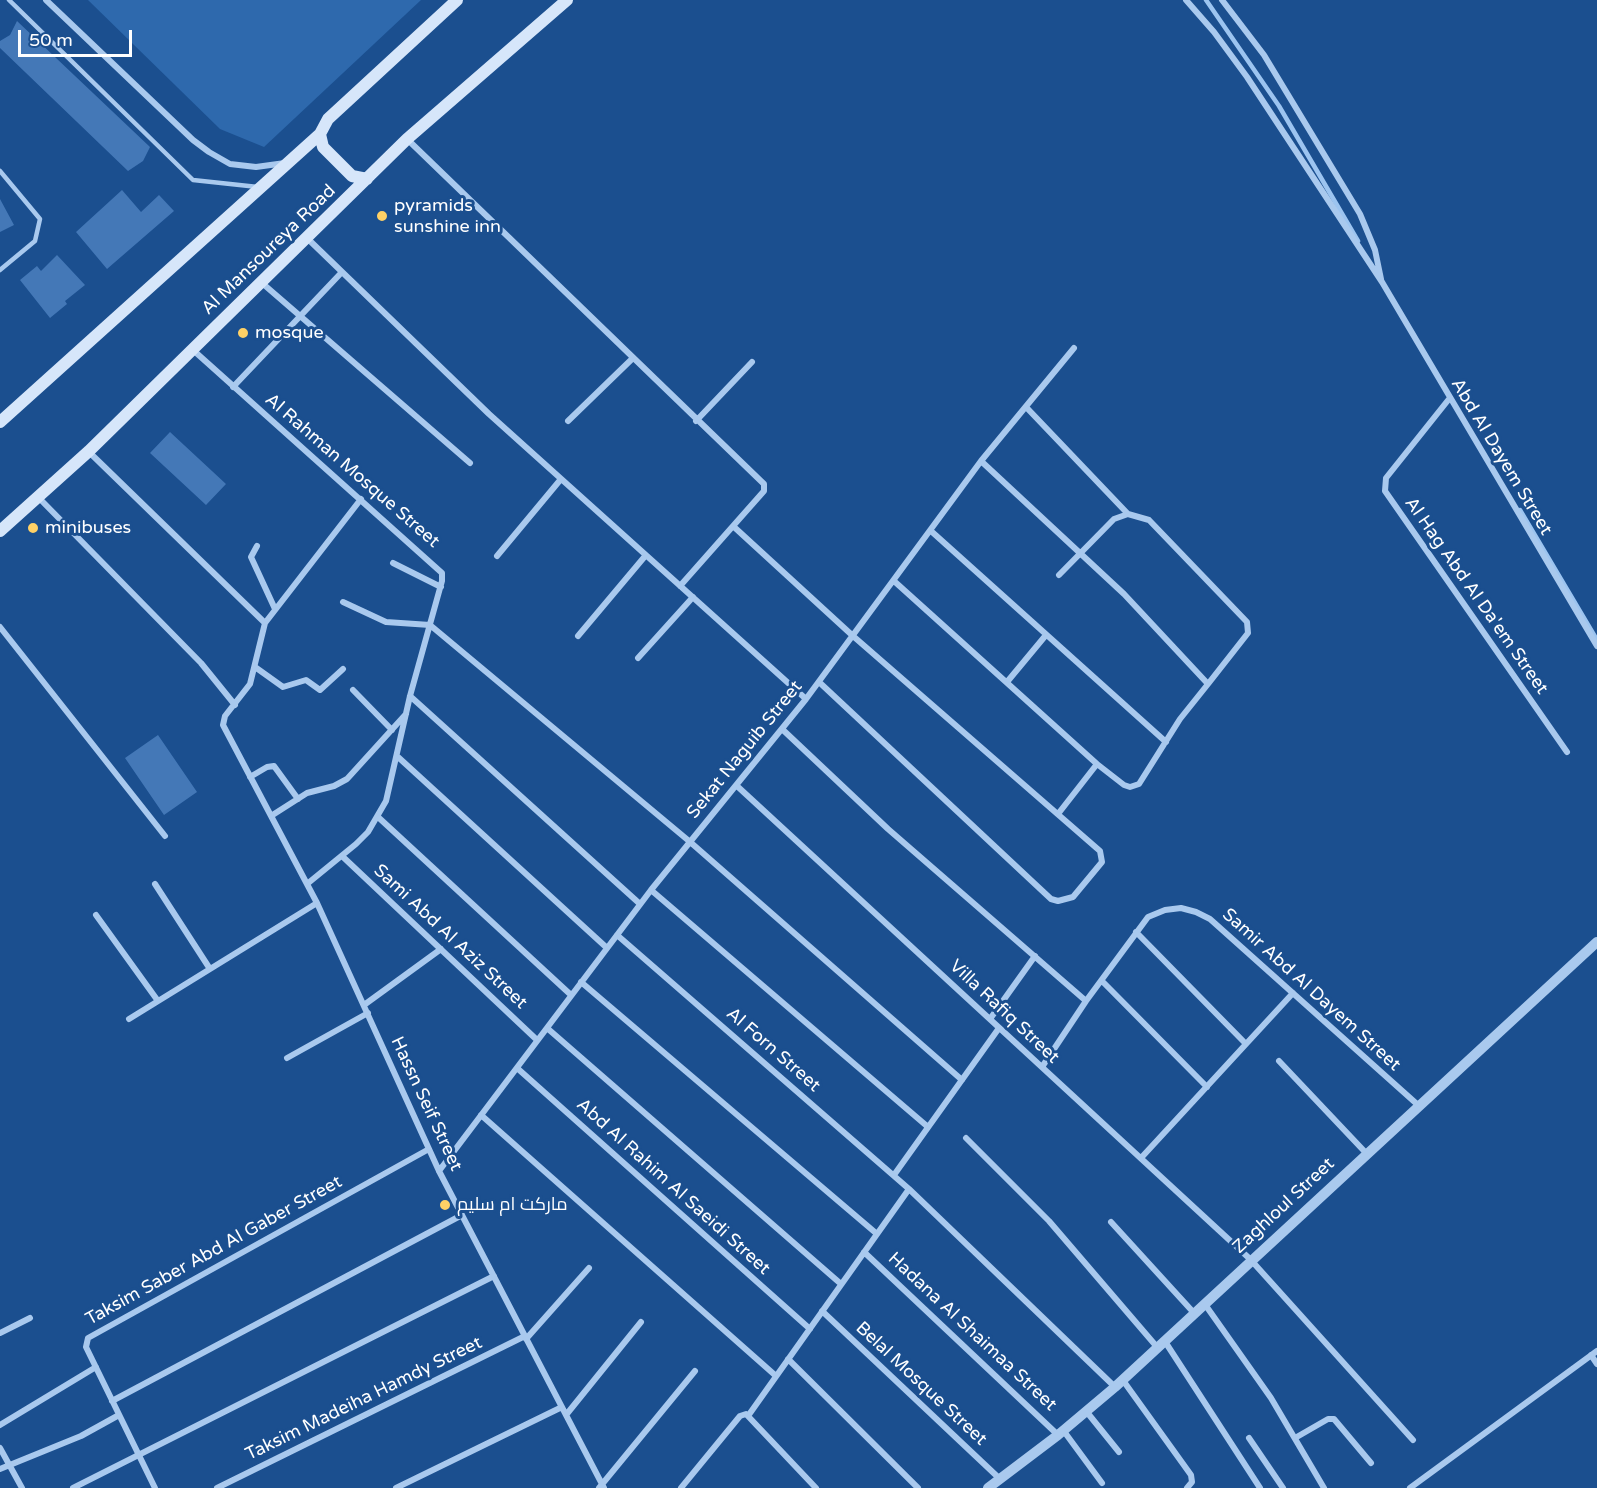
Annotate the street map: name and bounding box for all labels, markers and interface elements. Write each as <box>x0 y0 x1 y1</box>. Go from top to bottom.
scale bar <box>21 18 135 56</box>
text: 50 m <box>29 29 73 51</box>
street label: Al Mansoureya Road <box>198 180 340 320</box>
place label: pyramids sunshine inn <box>394 195 501 238</box>
marker: pyramids sunshine inn <box>375 209 389 223</box>
place label: mosque <box>255 322 324 344</box>
marker: mosque <box>236 326 250 340</box>
street label: Abd Al Dayem Street <box>1446 375 1556 539</box>
street label: Al Rahman Mosque Street <box>260 389 444 553</box>
street label: Al Hag Abd Al Da'em Street <box>1400 493 1552 699</box>
place label: minibuses <box>45 517 131 539</box>
marker: minibuses <box>26 521 40 535</box>
street label: Sekat Naguib Street <box>683 677 807 823</box>
street label: Sami Abd Al Aziz Street <box>369 860 531 1014</box>
street label: Samir Abd Al Dayem Street <box>1217 904 1405 1076</box>
street label: Villa Rafiq Street <box>945 956 1063 1068</box>
street label: Al Forn Street <box>722 1003 824 1097</box>
street label: Hassn Seif Street <box>385 1034 467 1174</box>
street label: Abd Al Rahim Al Saeidi Street <box>572 1094 774 1280</box>
street label: Zaghloul Street <box>1229 1153 1339 1259</box>
street label: Taksim Saber Abd Al Gaber Street <box>82 1171 346 1331</box>
place label: ماركت ام سليم <box>457 1194 568 1216</box>
marker: ماركت ام سليم <box>438 1198 452 1212</box>
street label: Hadana Al Shaimaa Street <box>883 1248 1061 1416</box>
street label: Belal Mosque Street <box>851 1318 991 1450</box>
street label: Taksim Madeiha Hamdy Street <box>242 1332 486 1466</box>

